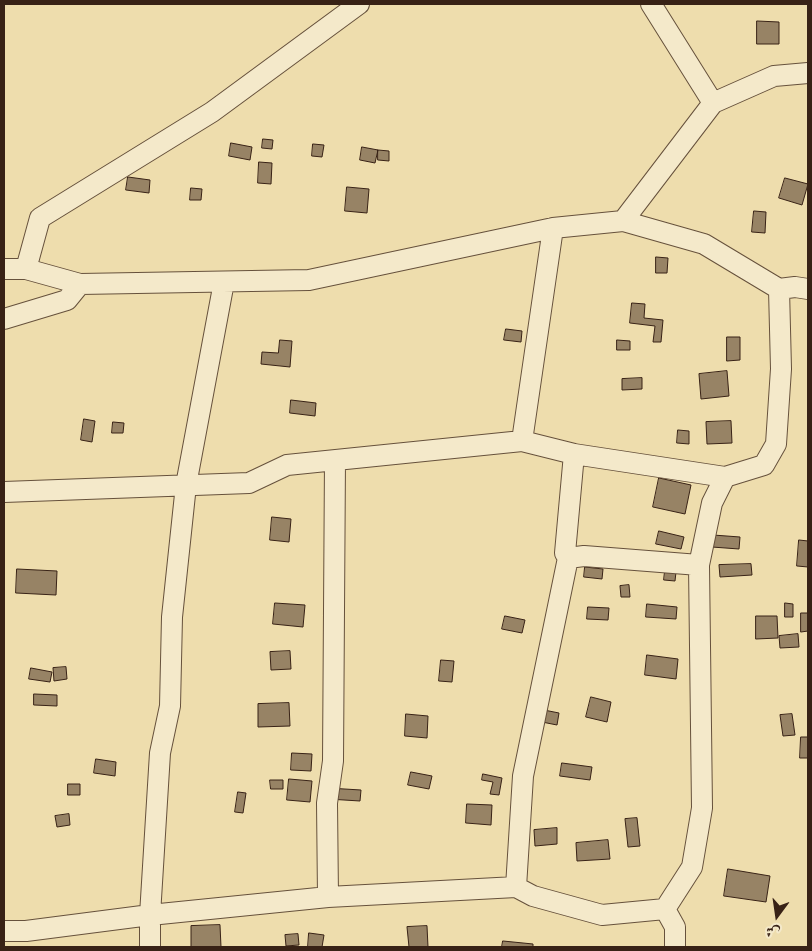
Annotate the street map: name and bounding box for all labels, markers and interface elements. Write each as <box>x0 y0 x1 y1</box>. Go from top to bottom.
north arrow <box>752 891 802 941</box>
text: ش <box>764 920 782 942</box>

